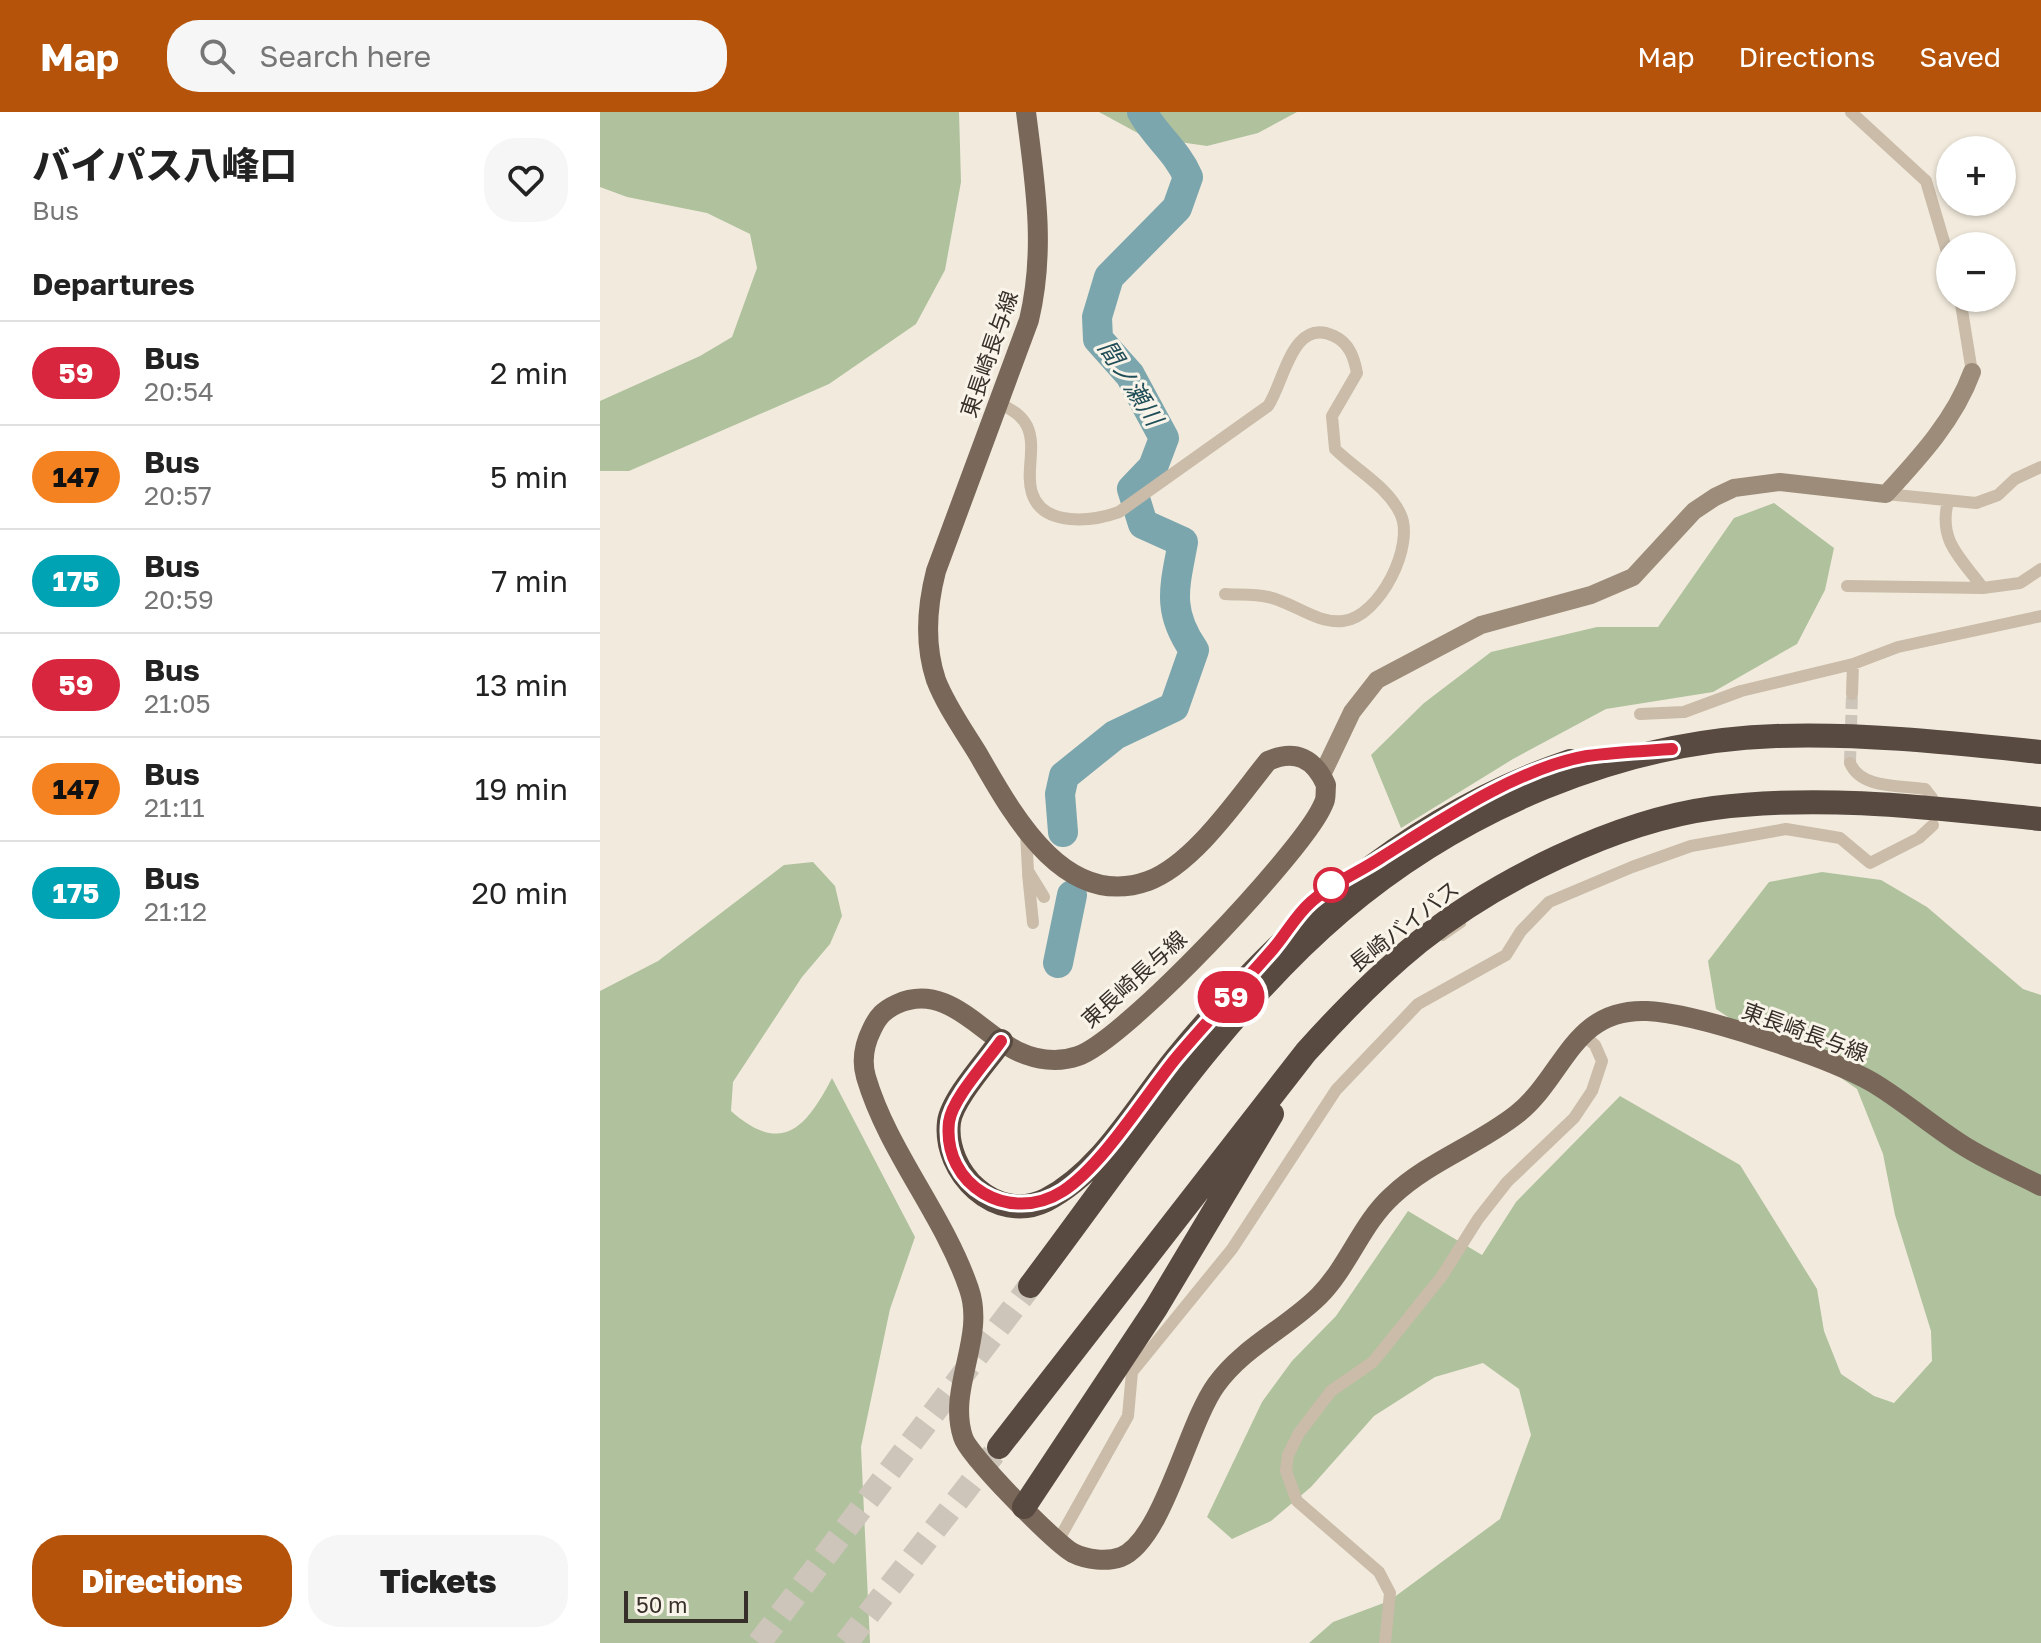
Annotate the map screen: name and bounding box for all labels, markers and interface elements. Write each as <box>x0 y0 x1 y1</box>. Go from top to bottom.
search box <box>167 20 727 92</box>
text: Map <box>40 34 119 79</box>
icon: search <box>195 34 239 78</box>
text: Search here <box>259 38 431 74</box>
text: Map <box>1637 40 1694 73</box>
text: Directions <box>1738 40 1875 73</box>
text: Saved <box>1919 40 2001 73</box>
map controls <box>1936 136 2016 312</box>
button: + <box>1936 136 2016 216</box>
button: heart <box>484 138 568 222</box>
text: バイパス八峰口 <box>32 142 297 187</box>
text: Bus <box>32 195 79 226</box>
button: − <box>1936 232 2016 312</box>
text: Departures <box>32 266 195 302</box>
street label: 東長崎長与線 <box>954 287 1023 421</box>
water label: 間ノ瀬川 <box>1093 334 1171 433</box>
text: Bus <box>144 340 200 376</box>
text: 2 min <box>490 355 568 391</box>
text: 59 <box>59 356 93 389</box>
text: 20:54 <box>144 376 214 407</box>
text: Bus <box>144 444 200 480</box>
text: 5 min <box>490 459 568 495</box>
text: 147 <box>52 460 100 493</box>
text: 20:57 <box>144 480 212 511</box>
text: Bus <box>144 548 200 584</box>
text: 7 min <box>492 563 568 599</box>
text: 175 <box>53 564 99 597</box>
text: 20:59 <box>144 584 214 615</box>
text: Bus <box>144 652 200 688</box>
text: 13 min <box>475 667 568 703</box>
text: 59 <box>59 668 93 701</box>
text: 21:05 <box>144 688 211 719</box>
text: Bus <box>144 756 200 792</box>
text: 19 min <box>475 771 568 807</box>
text: 147 <box>52 772 100 805</box>
text: 21:11 <box>144 792 205 823</box>
text: Bus <box>144 860 200 896</box>
unlabelled marker <box>1314 868 1348 902</box>
street label: 長崎バイパス <box>1344 874 1464 977</box>
text: 20 min <box>471 875 568 911</box>
text: 175 <box>53 876 99 909</box>
text: 21:12 <box>144 896 207 927</box>
street label: 東長崎長与線 <box>1076 924 1192 1033</box>
line badge: 59 <box>1195 971 1267 1023</box>
text: 59 <box>1214 980 1248 1013</box>
street label: 東長崎長与線 <box>1739 996 1872 1067</box>
button: Directions <box>32 1535 292 1627</box>
button: Tickets <box>308 1535 568 1627</box>
scale bar <box>624 1587 748 1623</box>
text: 50 m <box>636 1591 687 1618</box>

